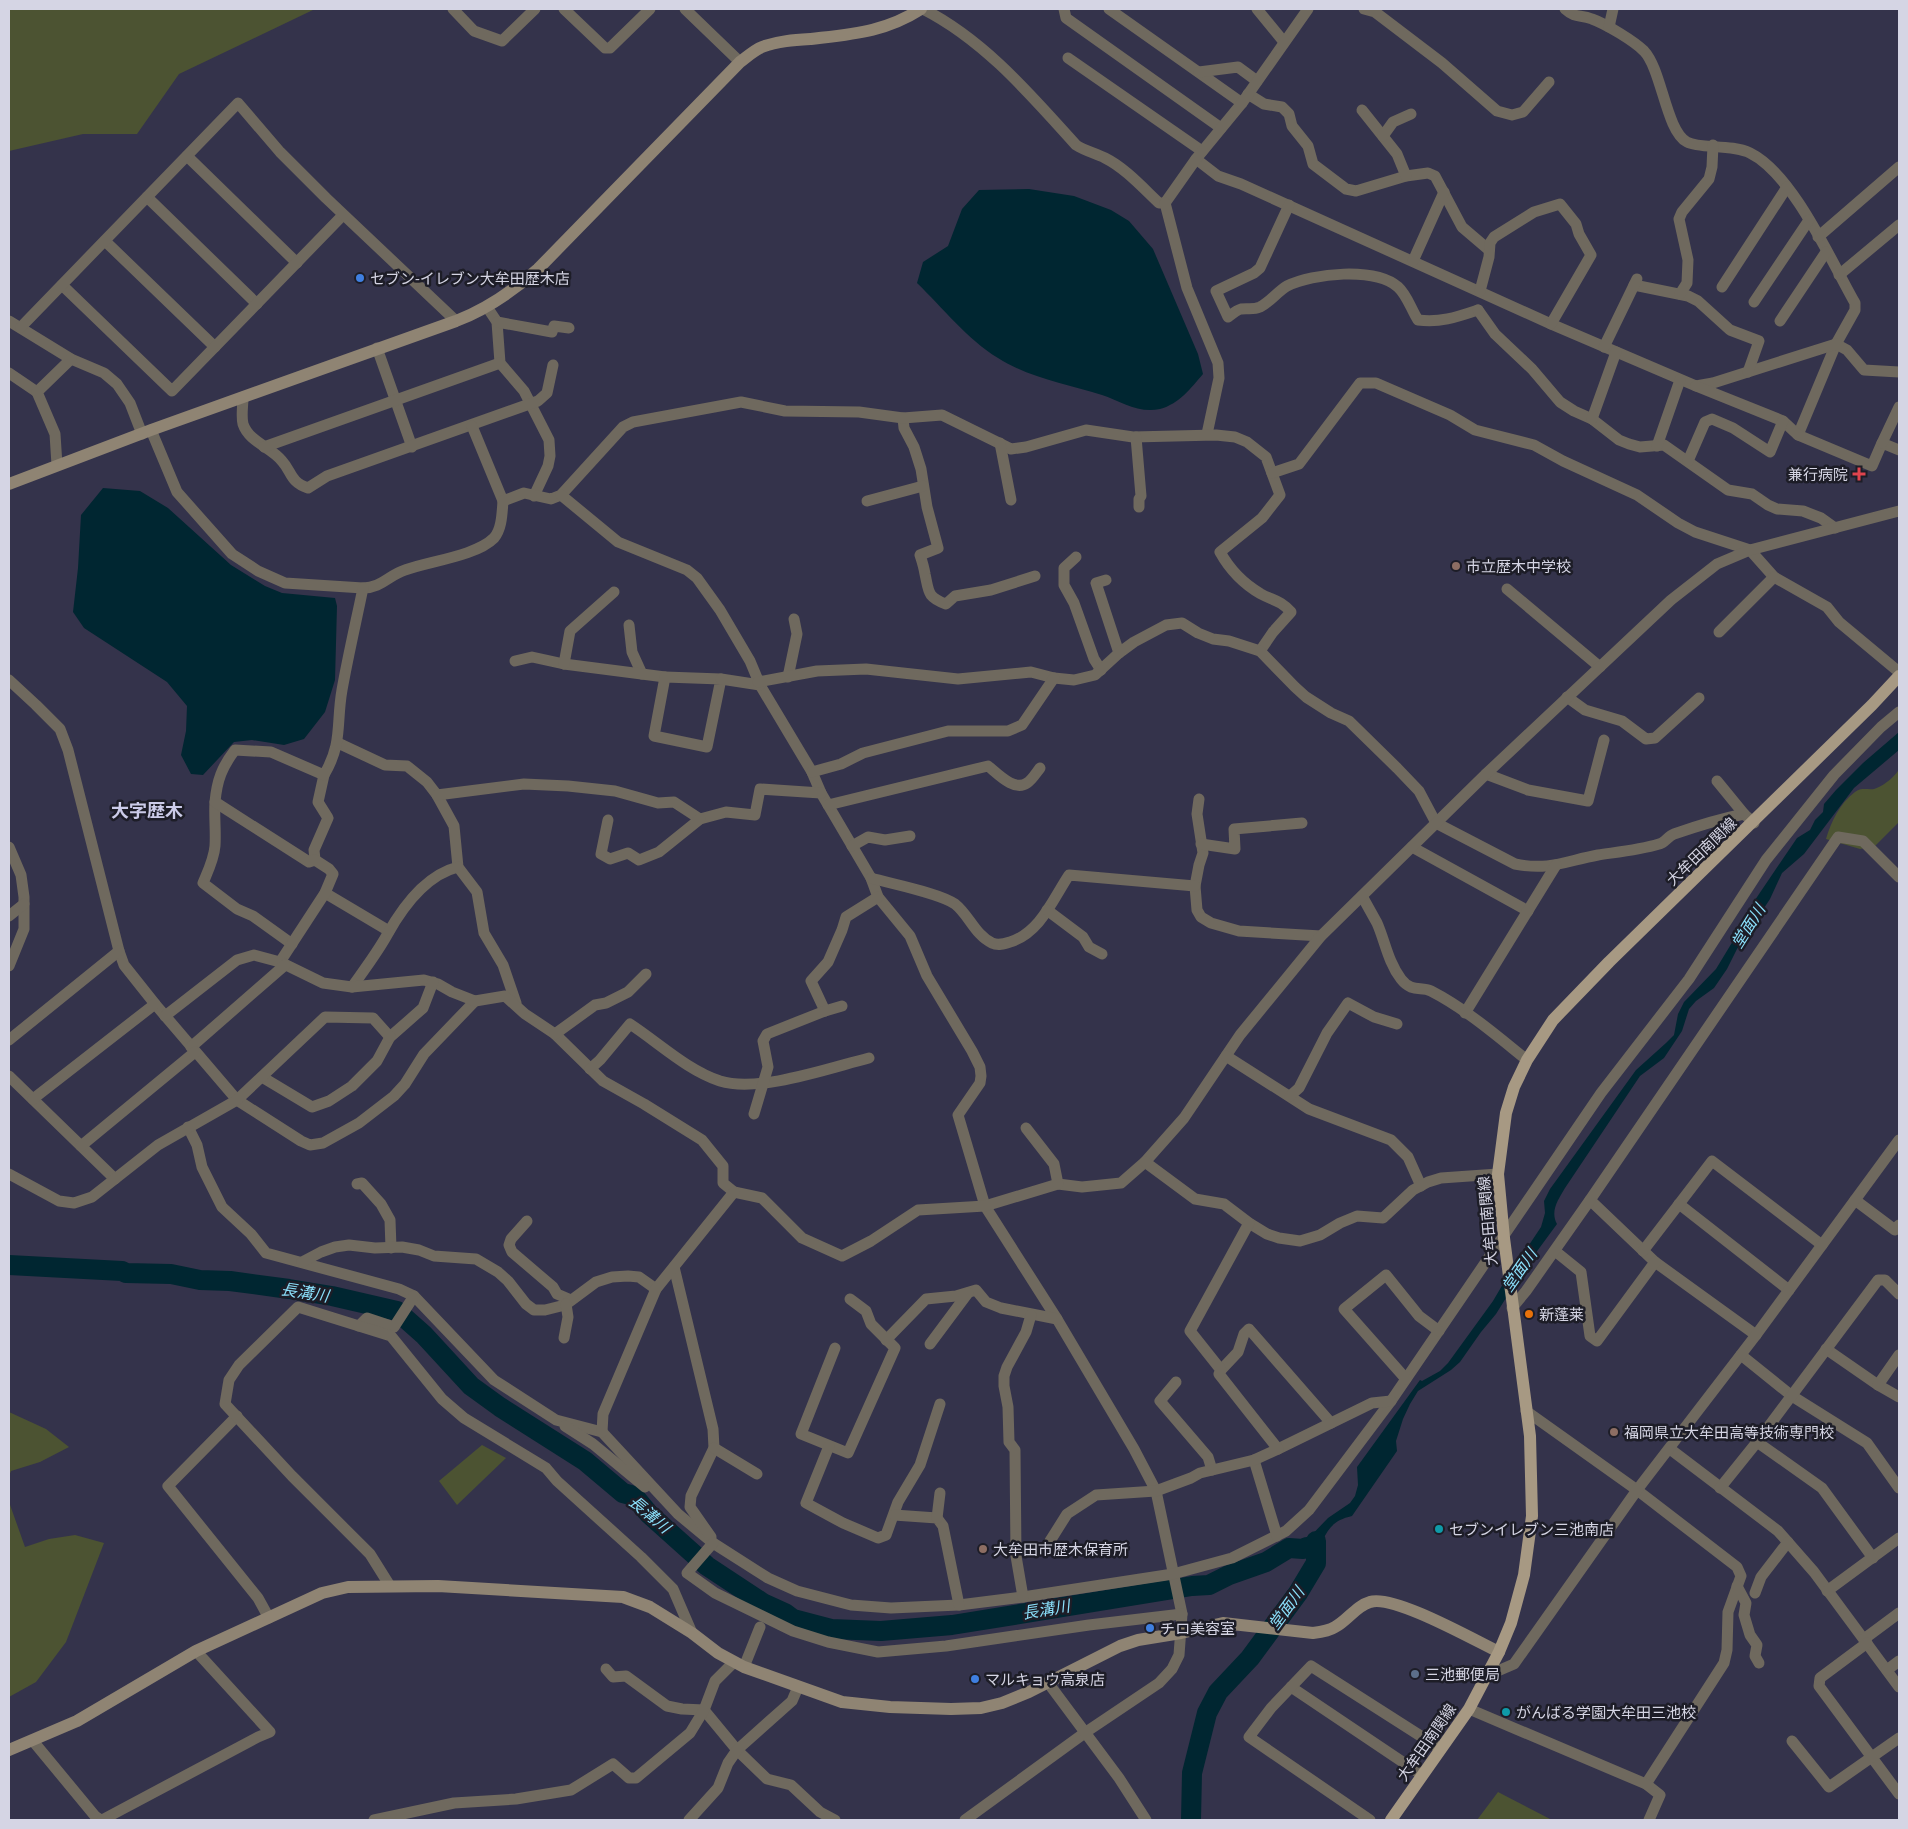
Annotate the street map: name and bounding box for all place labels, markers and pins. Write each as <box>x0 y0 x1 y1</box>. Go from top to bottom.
place label: セブン-イレブン大牟田歴木店 <box>370 268 570 288</box>
marker: セブン-イレブン大牟田歴木店 <box>354 272 366 284</box>
place label: 兼行病院 <box>1788 464 1848 484</box>
marker: 兼行病院 <box>1852 467 1866 481</box>
place label: 市立歴木中学校 <box>1466 556 1571 576</box>
marker: 市立歴木中学校 <box>1450 560 1462 572</box>
place label: 新蓬莱 <box>1539 1304 1584 1324</box>
marker: 新蓬莱 <box>1523 1308 1535 1320</box>
place label: 福岡県立大牟田高等技術専門校 <box>1624 1422 1834 1442</box>
marker: 福岡県立大牟田高等技術専門校 <box>1608 1426 1620 1438</box>
place label: セブンイレブン三池南店 <box>1449 1519 1614 1539</box>
marker: セブンイレブン三池南店 <box>1433 1523 1445 1535</box>
place label: 大牟田市歴木保育所 <box>993 1539 1128 1559</box>
marker: 大牟田市歴木保育所 <box>977 1543 989 1555</box>
place label: チロ美容室 <box>1160 1618 1235 1638</box>
marker: チロ美容室 <box>1144 1622 1156 1634</box>
place label: 三池郵便局 <box>1425 1664 1500 1684</box>
marker: 三池郵便局 <box>1409 1668 1421 1680</box>
place label: マルキョウ高泉店 <box>985 1669 1105 1689</box>
marker: マルキョウ高泉店 <box>969 1673 981 1685</box>
place label: がんばる学園大牟田三池校 <box>1516 1702 1696 1722</box>
marker: がんばる学園大牟田三池校 <box>1500 1706 1512 1718</box>

